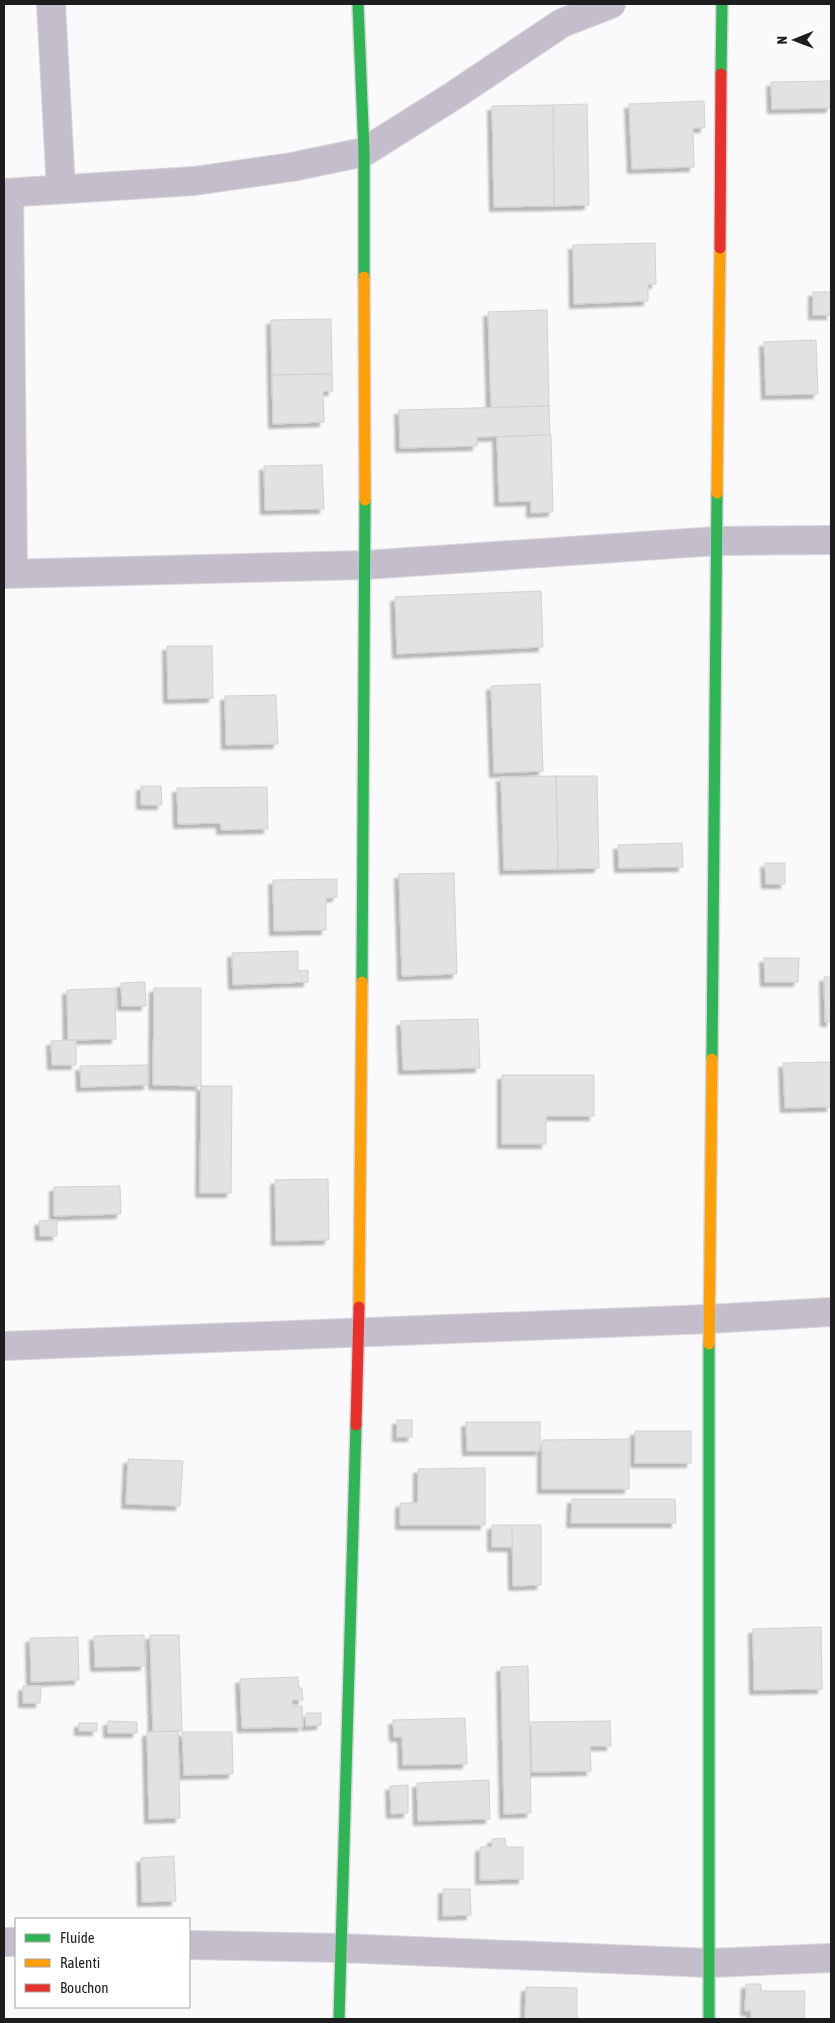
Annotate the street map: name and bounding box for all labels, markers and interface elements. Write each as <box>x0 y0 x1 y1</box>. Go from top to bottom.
north arrow <box>770 15 820 65</box>
text: N <box>774 36 790 44</box>
legend <box>15 1918 190 2008</box>
text: Fluide <box>60 1929 95 1946</box>
text: Ralenti <box>60 1954 100 1971</box>
text: Bouchon <box>60 1979 109 1996</box>

